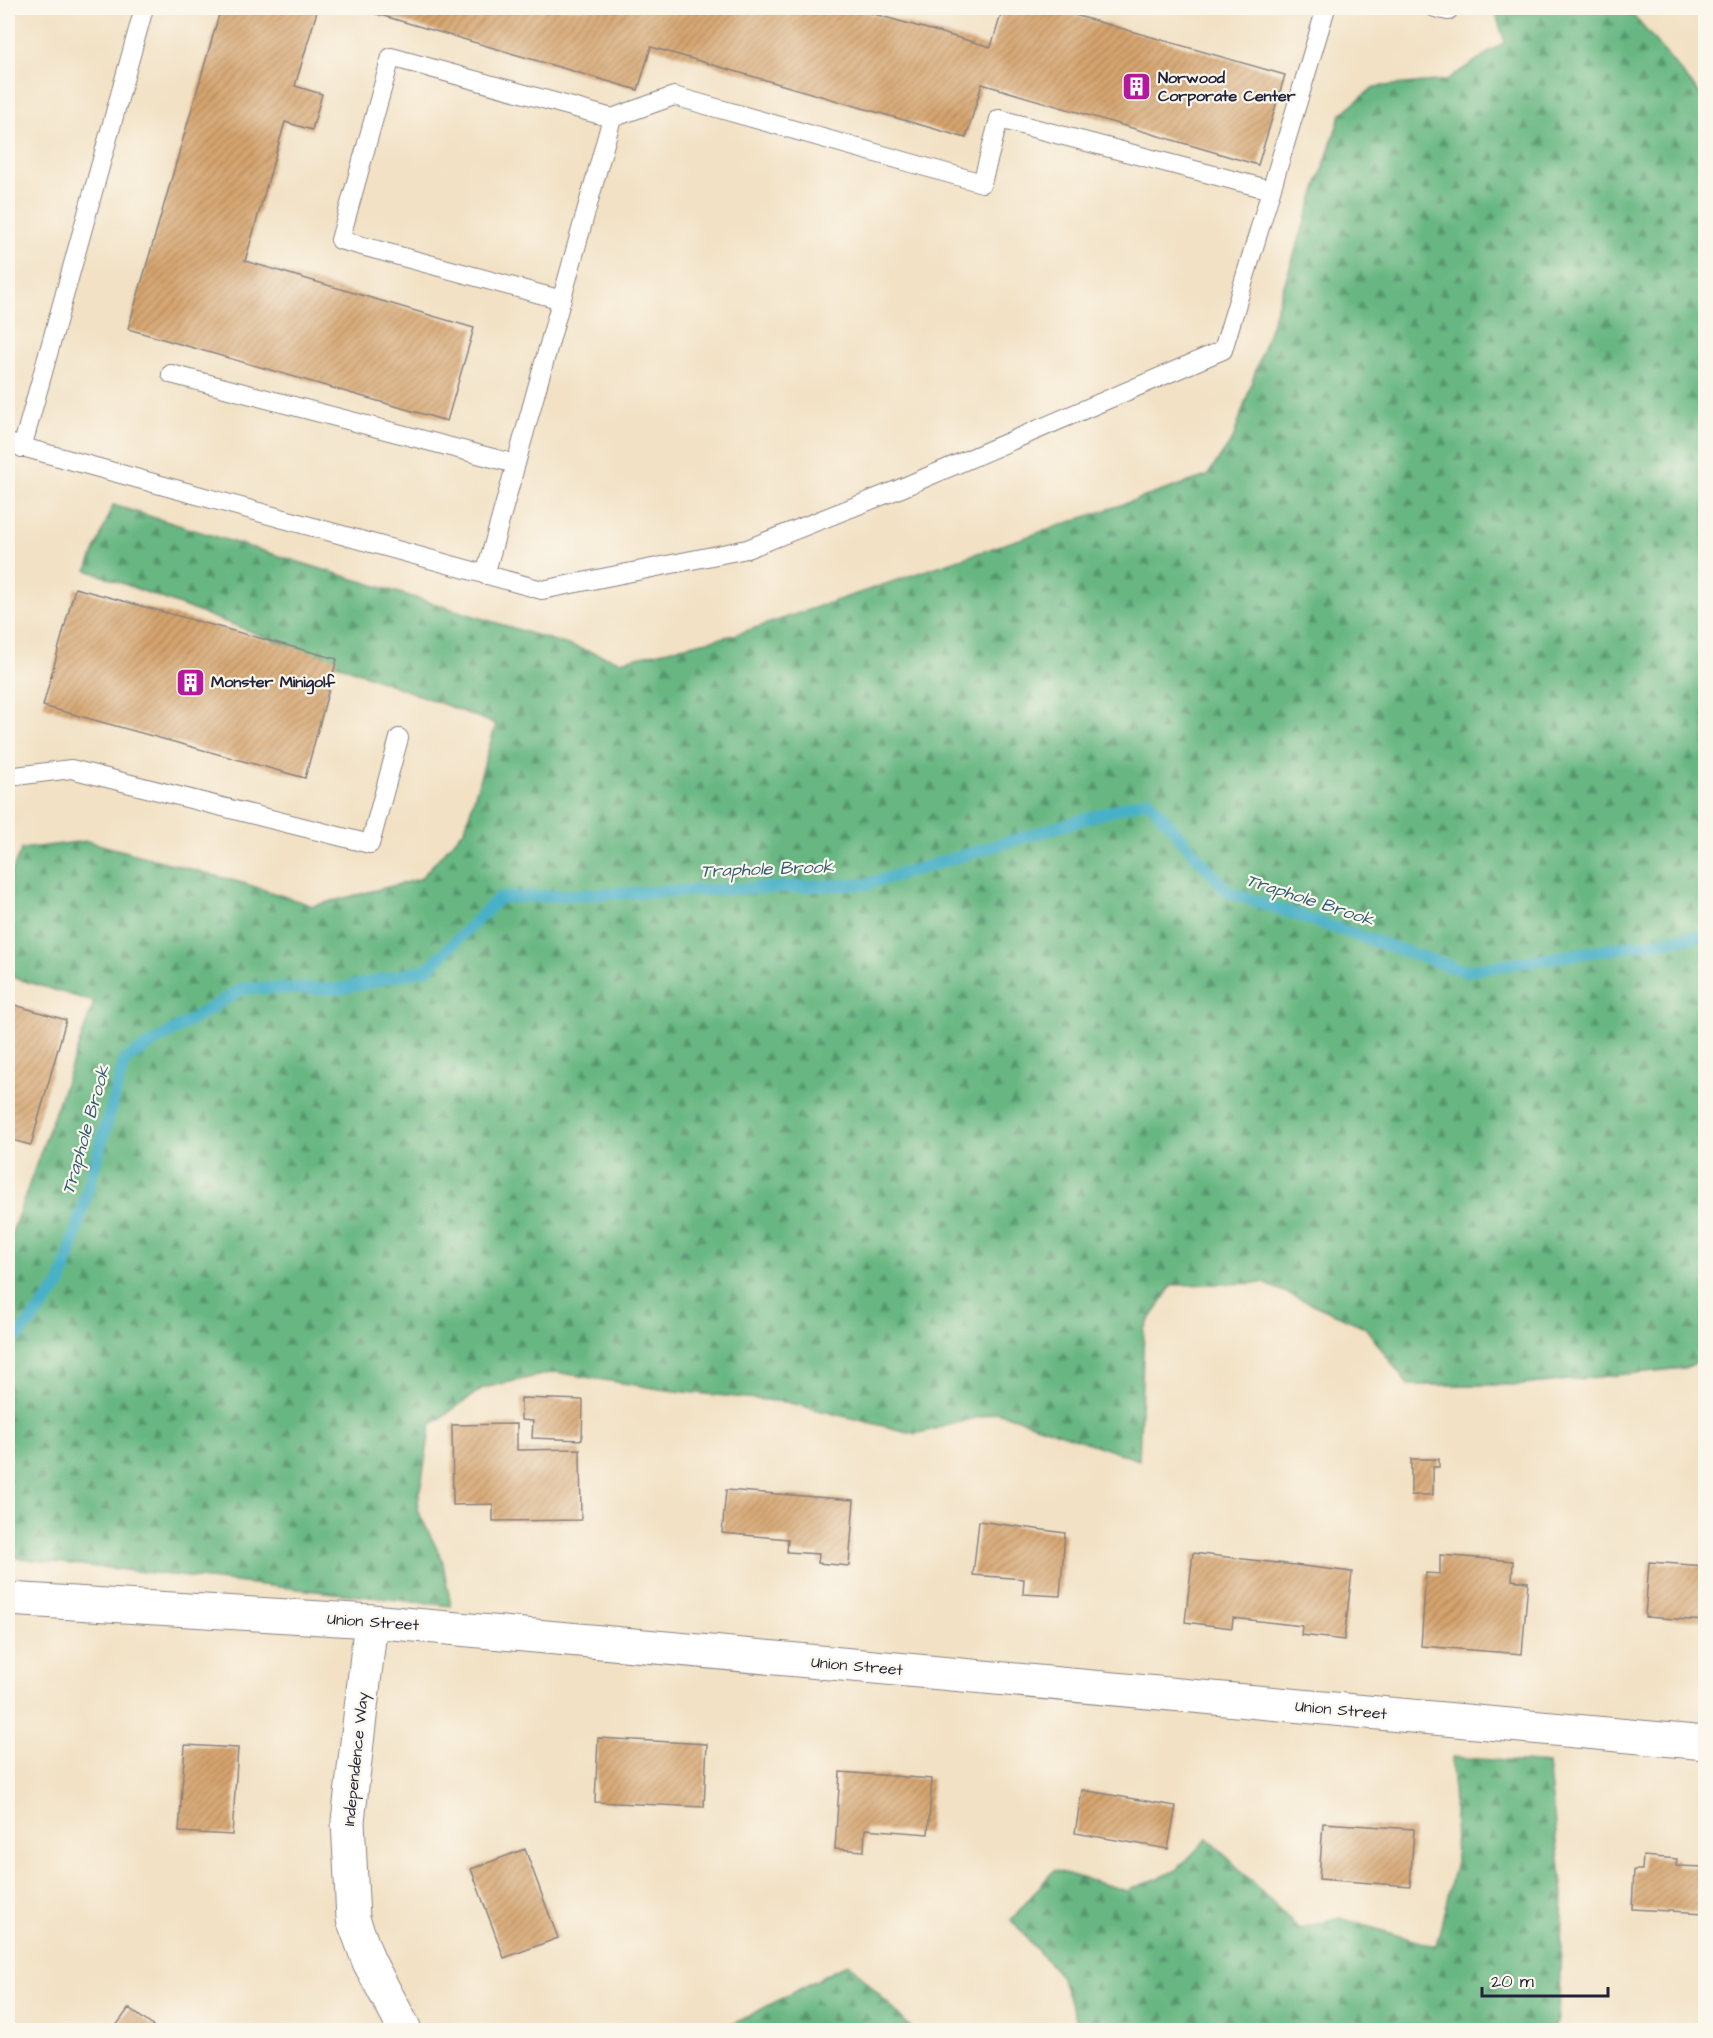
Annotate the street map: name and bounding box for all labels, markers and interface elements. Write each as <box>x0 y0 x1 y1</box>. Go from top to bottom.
place label: Norwood Corporate Center <box>1158 67 1296 107</box>
building icon: Norwood Corporate Center <box>1121 71 1153 103</box>
building icon: Monster Minigolf <box>174 666 206 698</box>
place label: Monster Minigolf <box>211 671 335 695</box>
water label: Traphole Brook <box>700 854 835 884</box>
water label: Traphole Brook <box>1243 868 1378 933</box>
water label: Traphole Brook <box>56 1062 117 1197</box>
street label: Union Street <box>326 1608 420 1636</box>
street label: Union Street <box>810 1651 904 1681</box>
street label: Independence Way <box>338 1691 375 1827</box>
street label: Union Street <box>1294 1695 1388 1725</box>
scale bar <box>1482 1960 1608 1998</box>
text: 20 m <box>1491 1969 1534 1994</box>

